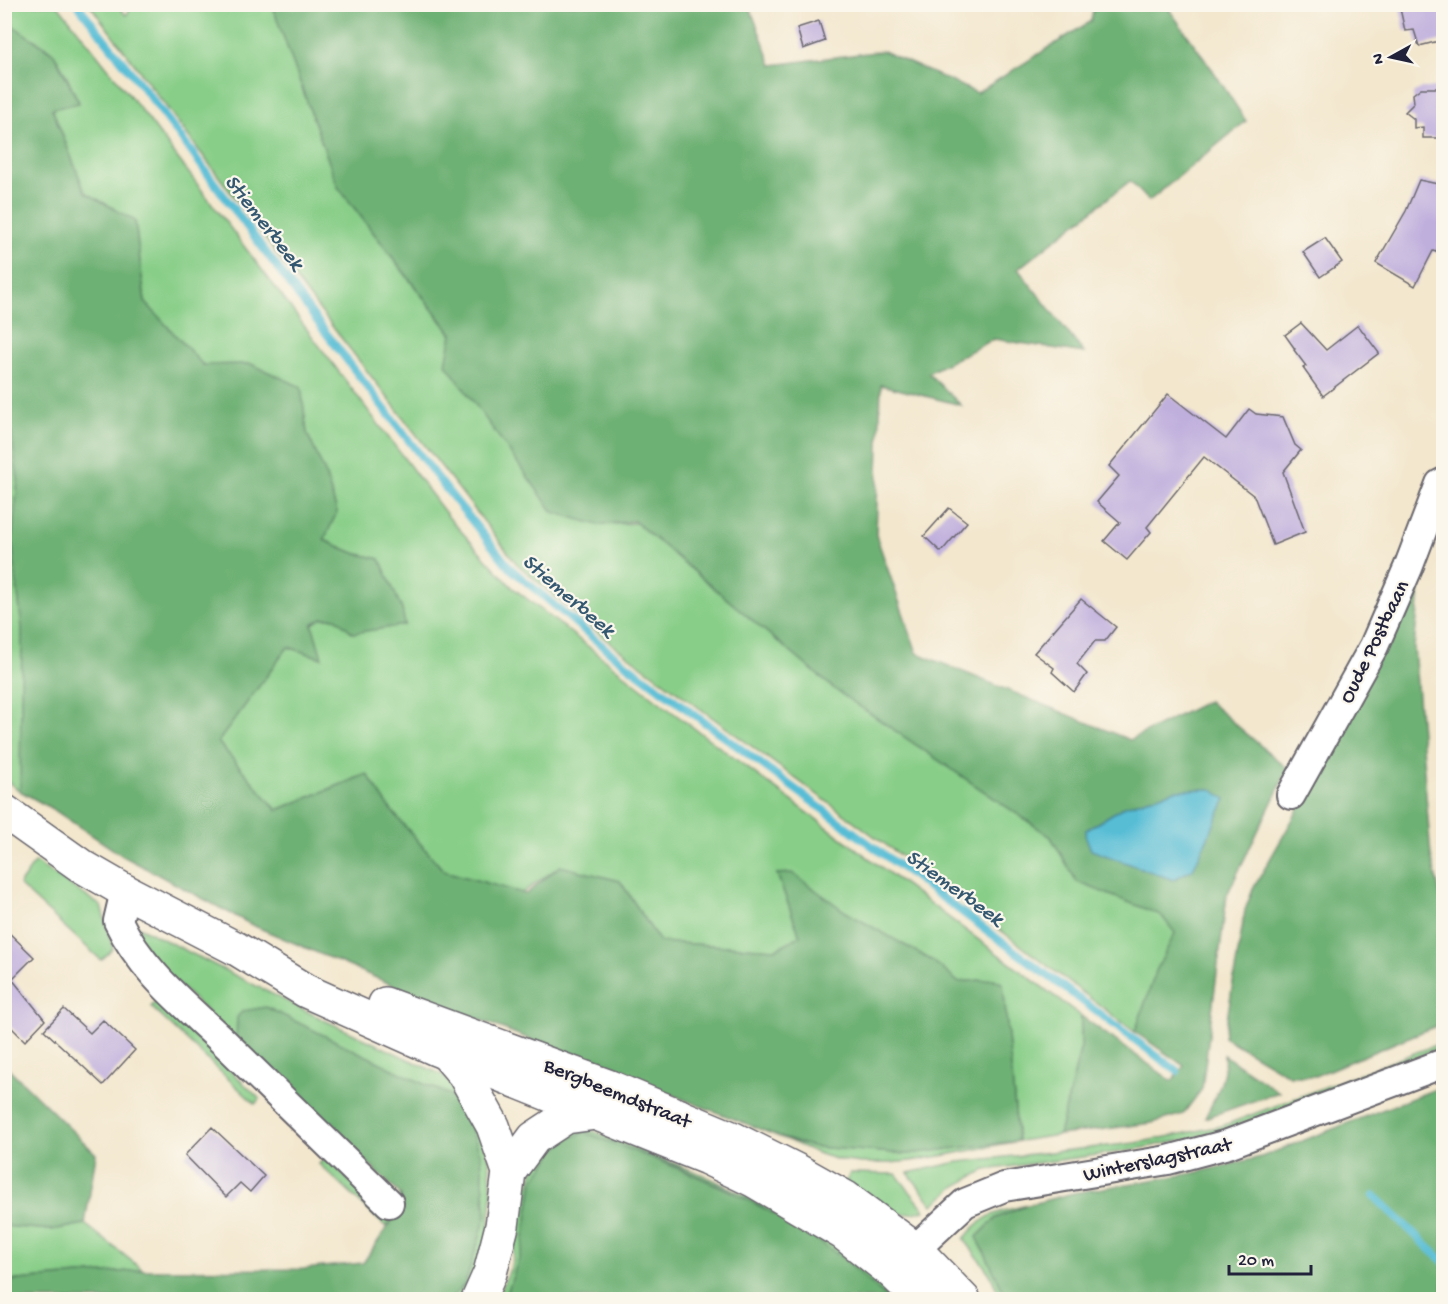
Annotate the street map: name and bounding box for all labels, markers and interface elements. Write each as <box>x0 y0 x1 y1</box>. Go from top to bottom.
north arrow <box>1361 27 1421 87</box>
text: N <box>1369 52 1390 65</box>
water label: Stiemerbeek <box>217 170 310 278</box>
water label: Stiemerbeek <box>516 550 621 646</box>
street label: Oude Postbaan <box>1336 577 1417 708</box>
water label: Stiemerbeek <box>900 845 1009 935</box>
street label: Bergbeemdstraat <box>538 1054 696 1137</box>
street label: Winterslagstraat <box>1081 1133 1236 1189</box>
scale bar <box>1229 1238 1312 1276</box>
text: 20 m <box>1238 1251 1274 1272</box>

